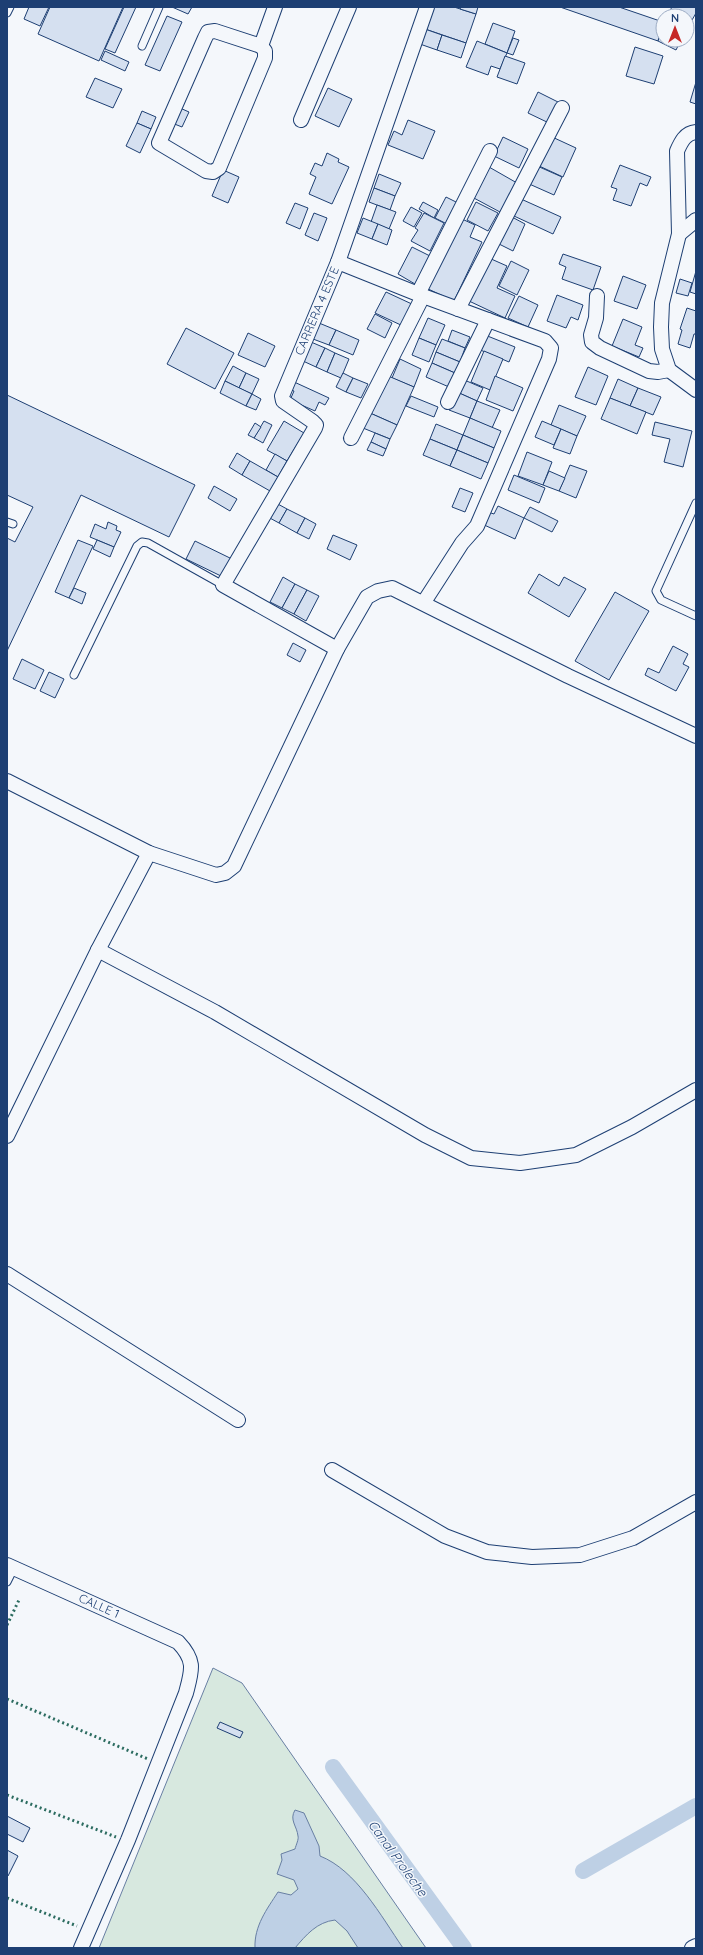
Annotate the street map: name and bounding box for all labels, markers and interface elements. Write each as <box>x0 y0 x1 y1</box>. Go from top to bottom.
north arrow <box>655 8 695 48</box>
text: N <box>671 11 679 25</box>
street label: CARRERA 4 ESTE <box>291 264 342 357</box>
street label: CALLE 1 <box>77 1590 122 1621</box>
water label: Canal Proleche <box>365 1817 431 1900</box>

